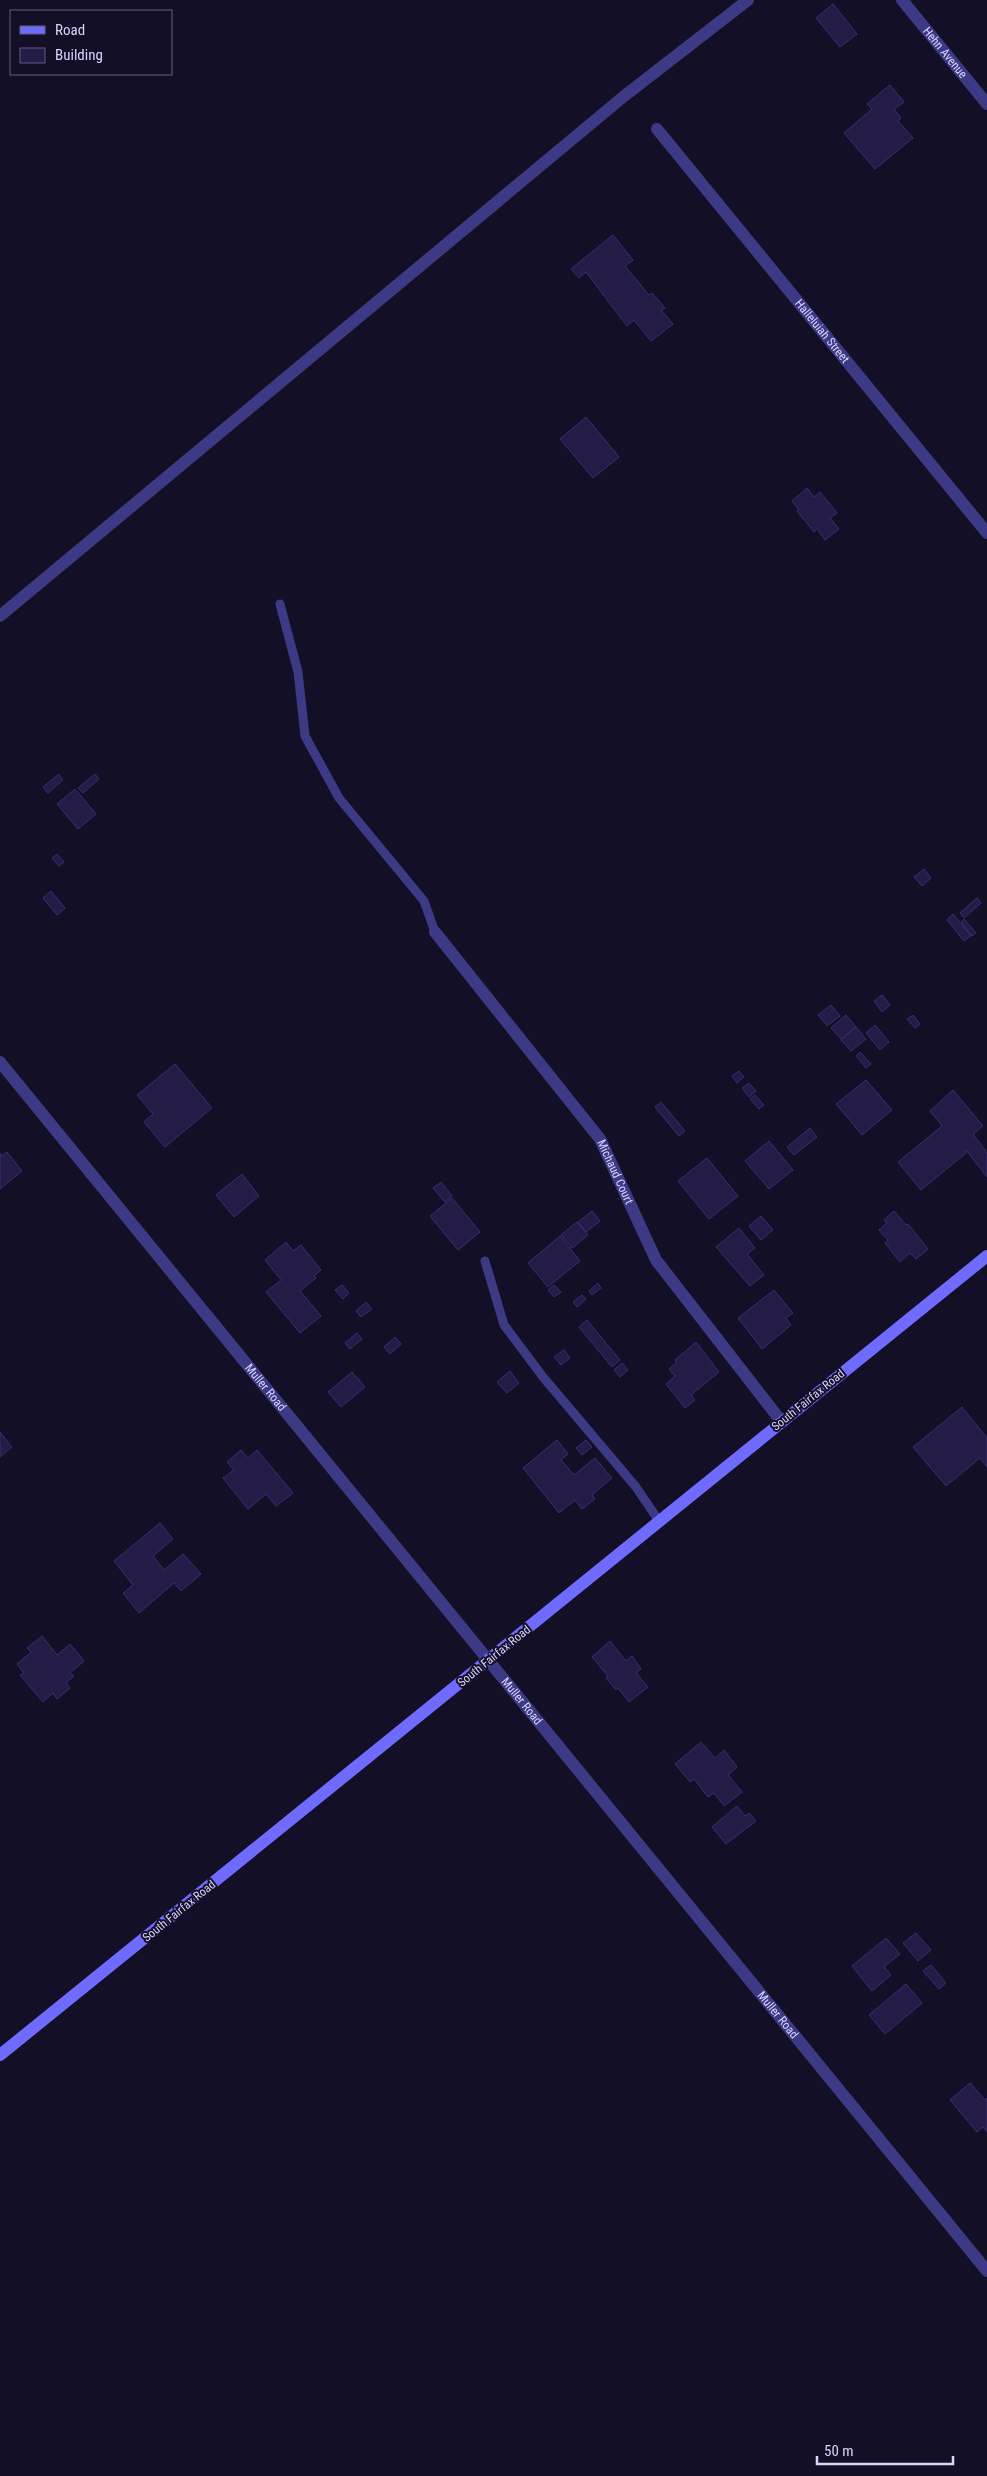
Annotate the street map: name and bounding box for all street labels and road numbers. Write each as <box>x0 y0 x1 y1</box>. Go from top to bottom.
street label: Hehn Avenue <box>920 24 970 81</box>
street label: Halleluiah Street <box>792 296 853 366</box>
street label: Michaud Court <box>594 1137 636 1207</box>
street label: Muller Road <box>242 1361 289 1414</box>
street label: South Fairfax Road <box>769 1366 847 1434</box>
street label: South Fairfax Road <box>455 1622 533 1690</box>
street label: Muller Road <box>498 1675 545 1727</box>
street label: South Fairfax Road <box>140 1877 218 1945</box>
street label: Muller Road <box>755 1988 801 2041</box>

